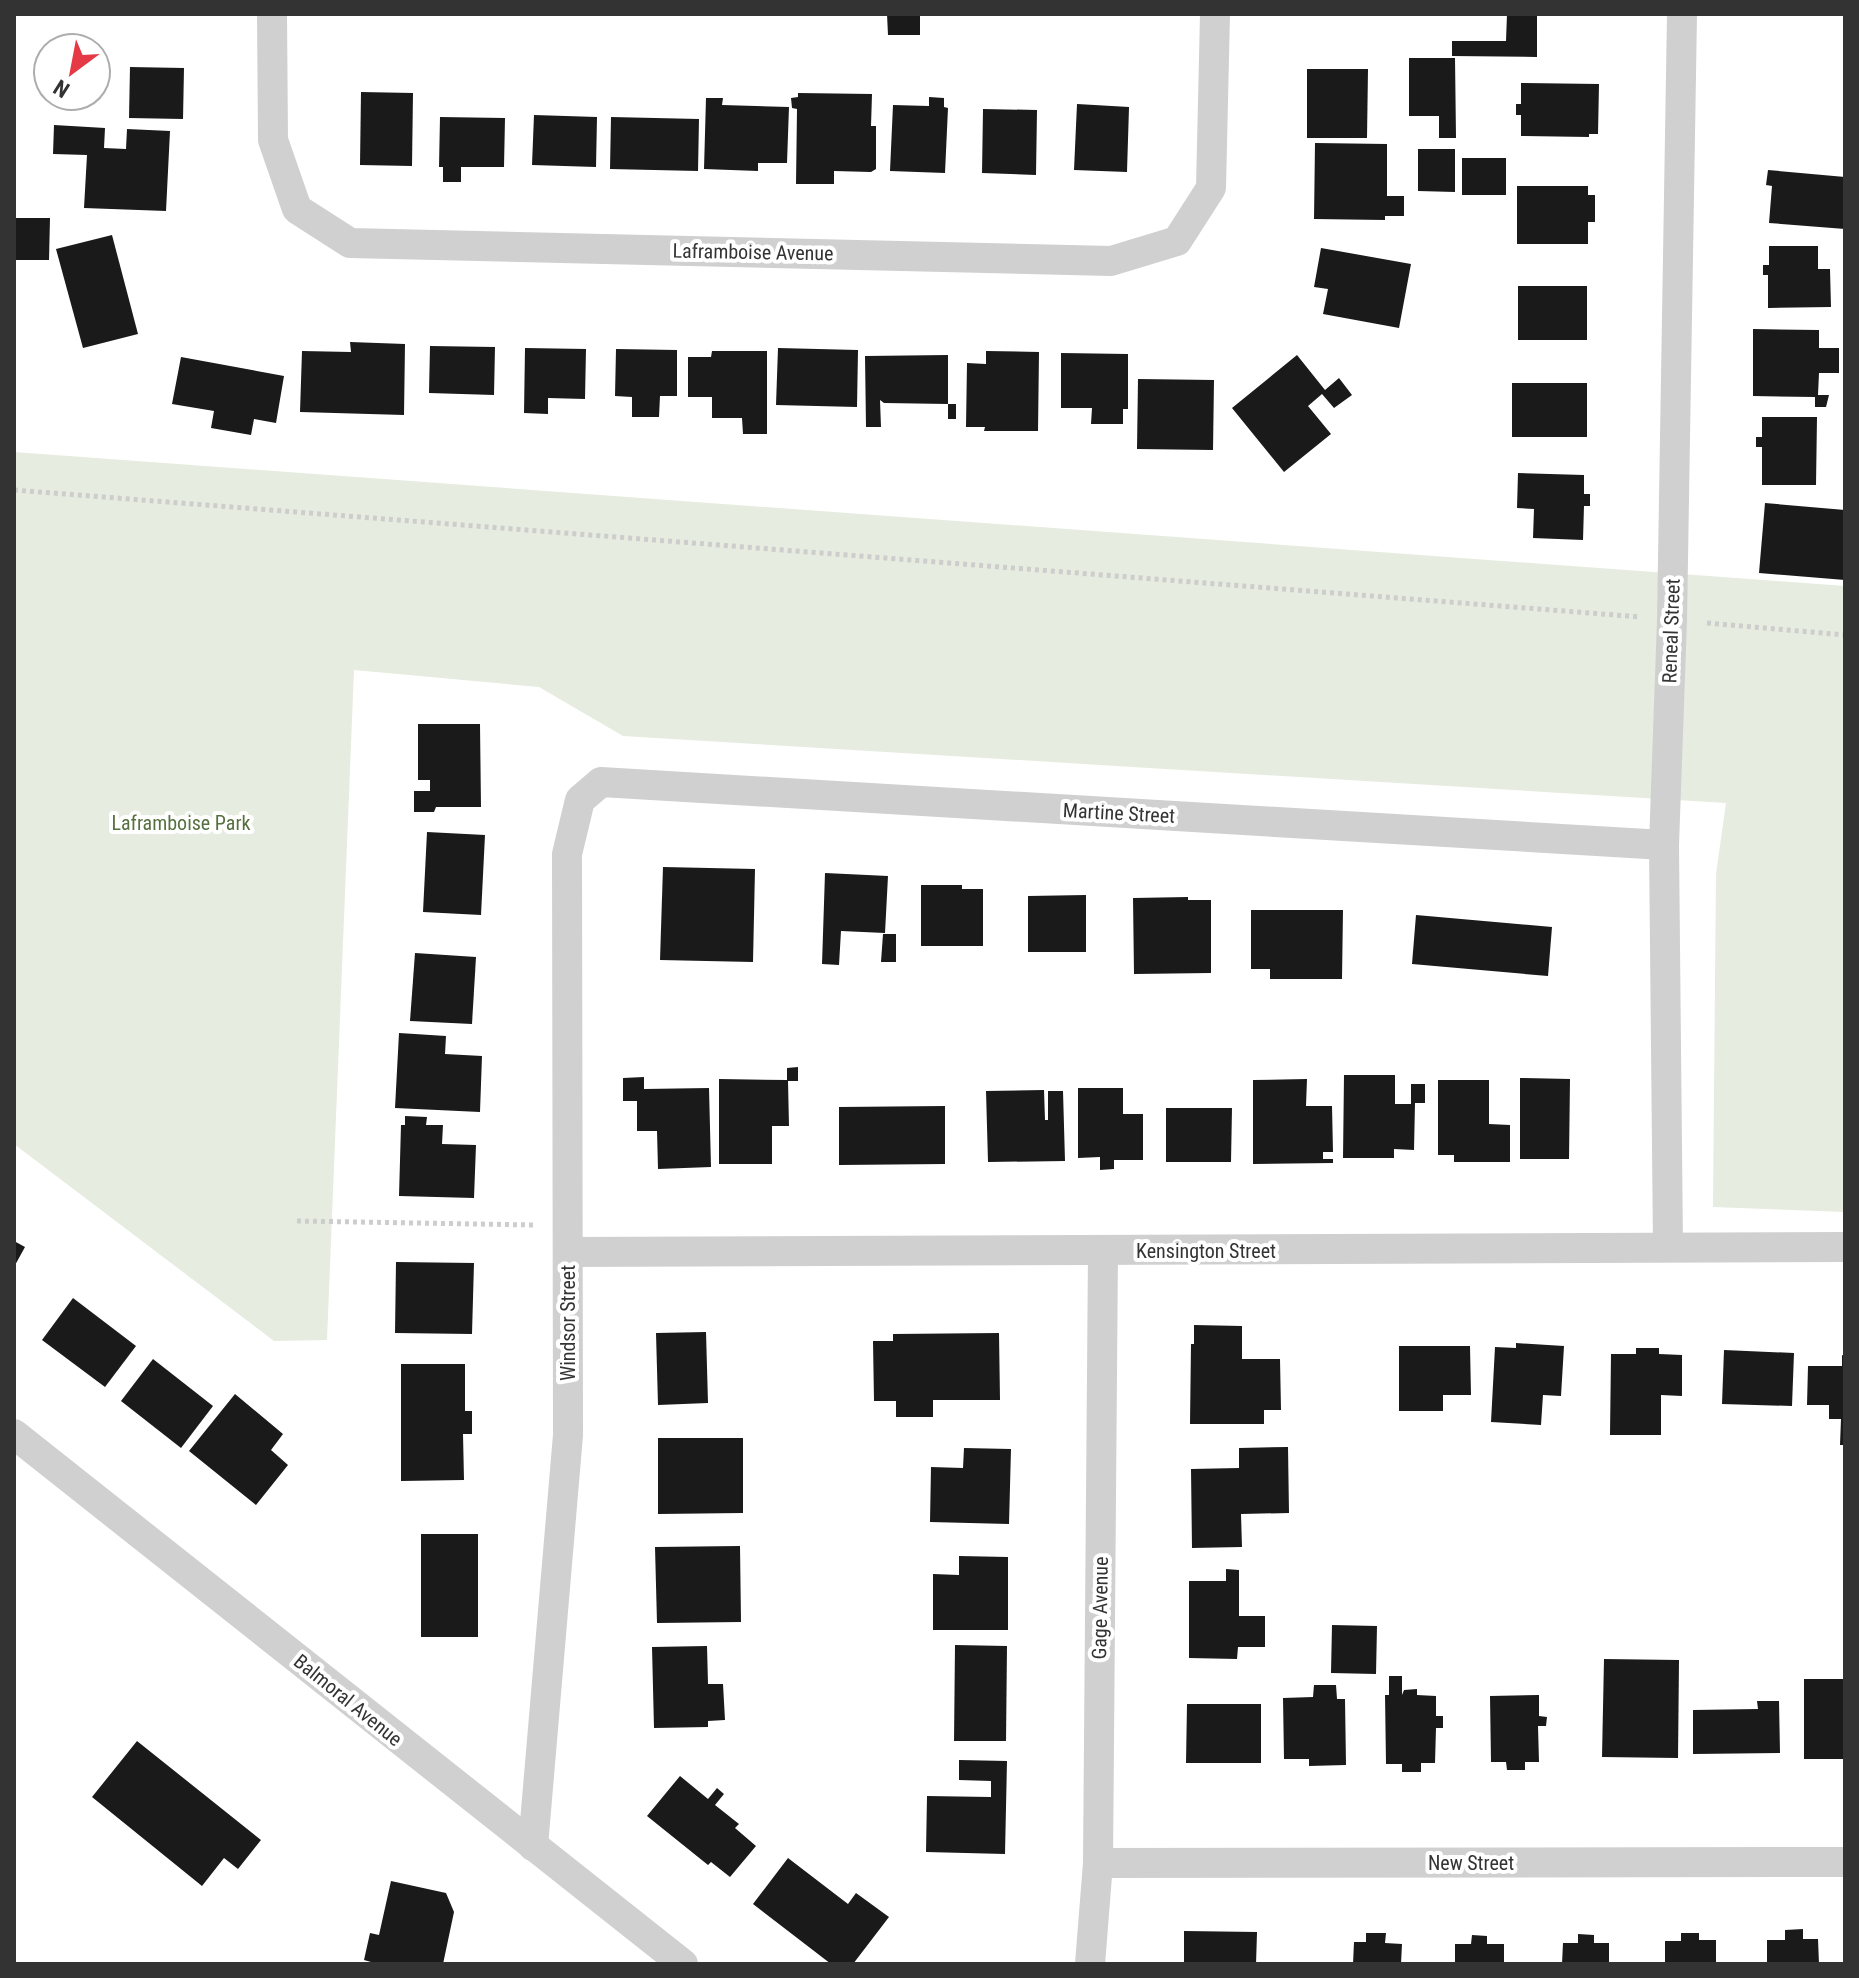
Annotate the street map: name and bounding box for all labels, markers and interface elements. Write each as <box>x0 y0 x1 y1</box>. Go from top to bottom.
north arrow <box>32 32 112 112</box>
text: N <box>49 74 74 103</box>
street label: Laframboise Avenue <box>672 239 834 265</box>
street label: Reneal Street <box>1657 578 1685 684</box>
street label: Martine Street <box>1062 798 1176 828</box>
park label: Laframboise Park <box>111 811 251 835</box>
street label: Kensington Street <box>1136 1239 1276 1263</box>
street label: Windsor Street <box>556 1265 580 1381</box>
street label: Gage Avenue <box>1087 1556 1113 1660</box>
street label: Balmoral Avenue <box>289 1649 407 1751</box>
street label: New Street <box>1428 1851 1514 1875</box>

